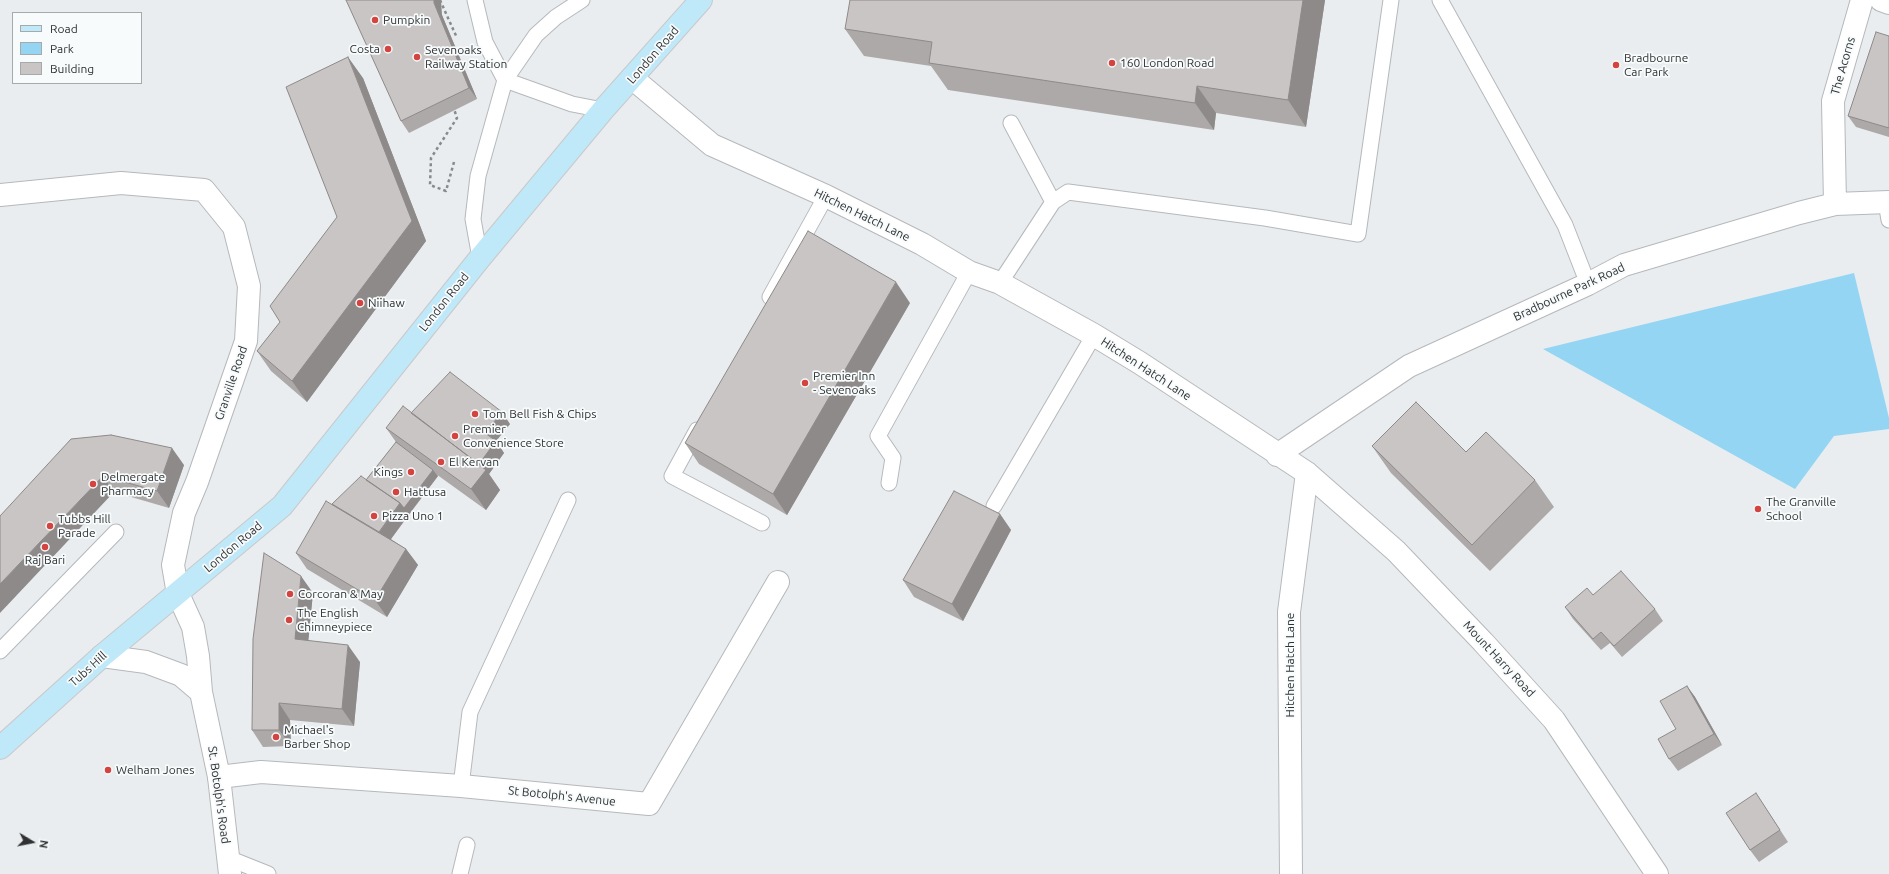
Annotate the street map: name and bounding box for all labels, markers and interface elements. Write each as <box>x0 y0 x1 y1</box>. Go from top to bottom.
legend <box>12 12 142 84</box>
place label: Pumpkin <box>383 13 430 27</box>
marker: Pumpkin <box>370 15 380 25</box>
text: Road <box>50 22 78 35</box>
street label: London Road <box>624 23 682 87</box>
street label: The Acorns <box>1828 35 1858 97</box>
text: Park <box>50 42 74 55</box>
place label: Costa <box>350 42 380 56</box>
place label: Sevenoaks Railway Station <box>425 43 507 71</box>
marker: Costa <box>383 44 393 54</box>
place label: Bradbourne Car Park <box>1624 51 1688 79</box>
marker: Sevenoaks Railway Station <box>412 52 422 62</box>
place label: 160 London Road <box>1120 56 1214 70</box>
marker: 160 London Road <box>1107 58 1117 68</box>
marker: Bradbourne Car Park <box>1611 60 1621 70</box>
text: Building <box>50 62 94 75</box>
street label: Hitchen Hatch Lane <box>812 186 912 244</box>
street label: Bradbourne Park Road <box>1511 260 1627 324</box>
street label: London Road <box>416 270 472 334</box>
place label: Niihaw <box>368 296 405 310</box>
marker: Niihaw <box>355 298 365 308</box>
street label: Hitchen Hatch Lane <box>1098 334 1194 404</box>
street label: Granville Road <box>212 344 250 422</box>
place label: Premier Inn - Sevenoaks <box>813 369 876 397</box>
marker: Premier Inn - Sevenoaks <box>800 378 810 388</box>
place label: Tom Bell Fish & Chips <box>483 407 596 421</box>
marker: Tom Bell Fish & Chips <box>470 409 480 419</box>
place label: Premier Convenience Store <box>463 422 564 450</box>
marker: Premier Convenience Store <box>450 431 460 441</box>
place label: El Kervan <box>449 455 499 469</box>
marker: El Kervan <box>436 457 446 467</box>
place label: Kings <box>374 465 403 479</box>
marker: Kings <box>406 467 416 477</box>
place label: Delmergate Pharmacy <box>101 470 165 498</box>
marker: Delmergate Pharmacy <box>88 479 98 489</box>
place label: Hattusa <box>404 485 446 499</box>
marker: Hattusa <box>391 487 401 497</box>
place label: The Granville School <box>1766 495 1836 523</box>
marker: The Granville School <box>1753 504 1763 514</box>
place label: Pizza Uno 1 <box>382 509 444 523</box>
marker: Pizza Uno 1 <box>369 511 379 521</box>
place label: Tubbs Hill Parade <box>58 512 111 540</box>
street label: London Road <box>201 519 265 575</box>
marker: Tubbs Hill Parade <box>45 521 55 531</box>
marker: Raj Bari <box>40 542 50 552</box>
place label: Raj Bari <box>25 553 65 567</box>
place label: Corcoran & May <box>298 587 383 601</box>
marker: Corcoran & May <box>285 589 295 599</box>
place label: The English Chimneypiece <box>297 606 372 634</box>
street label: Hitchen Hatch Lane <box>1283 613 1297 717</box>
marker: The English Chimneypiece <box>284 615 294 625</box>
street label: Mount Harry Road <box>1460 618 1538 700</box>
street label: Tubs Hill <box>66 648 110 690</box>
place label: Michael's Barber Shop <box>284 723 350 751</box>
marker: Michael's Barber Shop <box>271 732 281 742</box>
street label: St. Botolph's Road <box>205 745 233 845</box>
place label: Welham Jones <box>116 763 194 777</box>
marker: Welham Jones <box>103 765 113 775</box>
street label: St Botolph's Avenue <box>507 783 617 809</box>
north arrow <box>12 822 52 862</box>
text: N <box>37 839 50 849</box>

